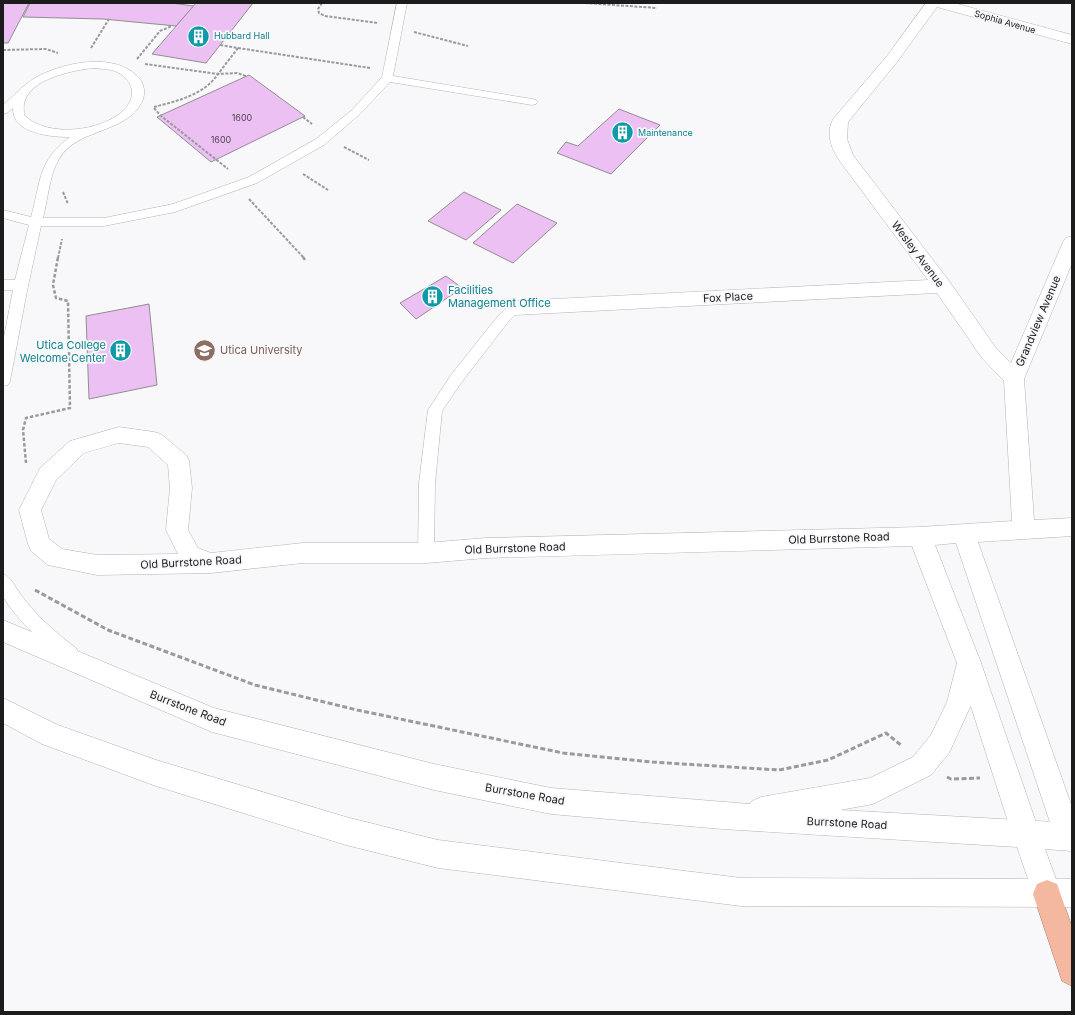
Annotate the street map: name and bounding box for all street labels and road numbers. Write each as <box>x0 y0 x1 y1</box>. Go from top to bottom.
street label: Sophia Avenue <box>973 7 1037 36</box>
street label: Wesley Avenue <box>889 218 947 290</box>
street label: Grandview Avenue <box>1012 273 1064 369</box>
street label: Fox Place <box>703 289 753 305</box>
street label: Old Burrstone Road <box>788 529 890 547</box>
street label: Old Burrstone Road <box>464 539 566 557</box>
street label: Old Burrstone Road <box>140 552 242 572</box>
street label: Burrstone Road <box>148 687 228 729</box>
street label: Burrstone Road <box>484 780 566 808</box>
street label: Burrstone Road <box>806 814 888 832</box>

